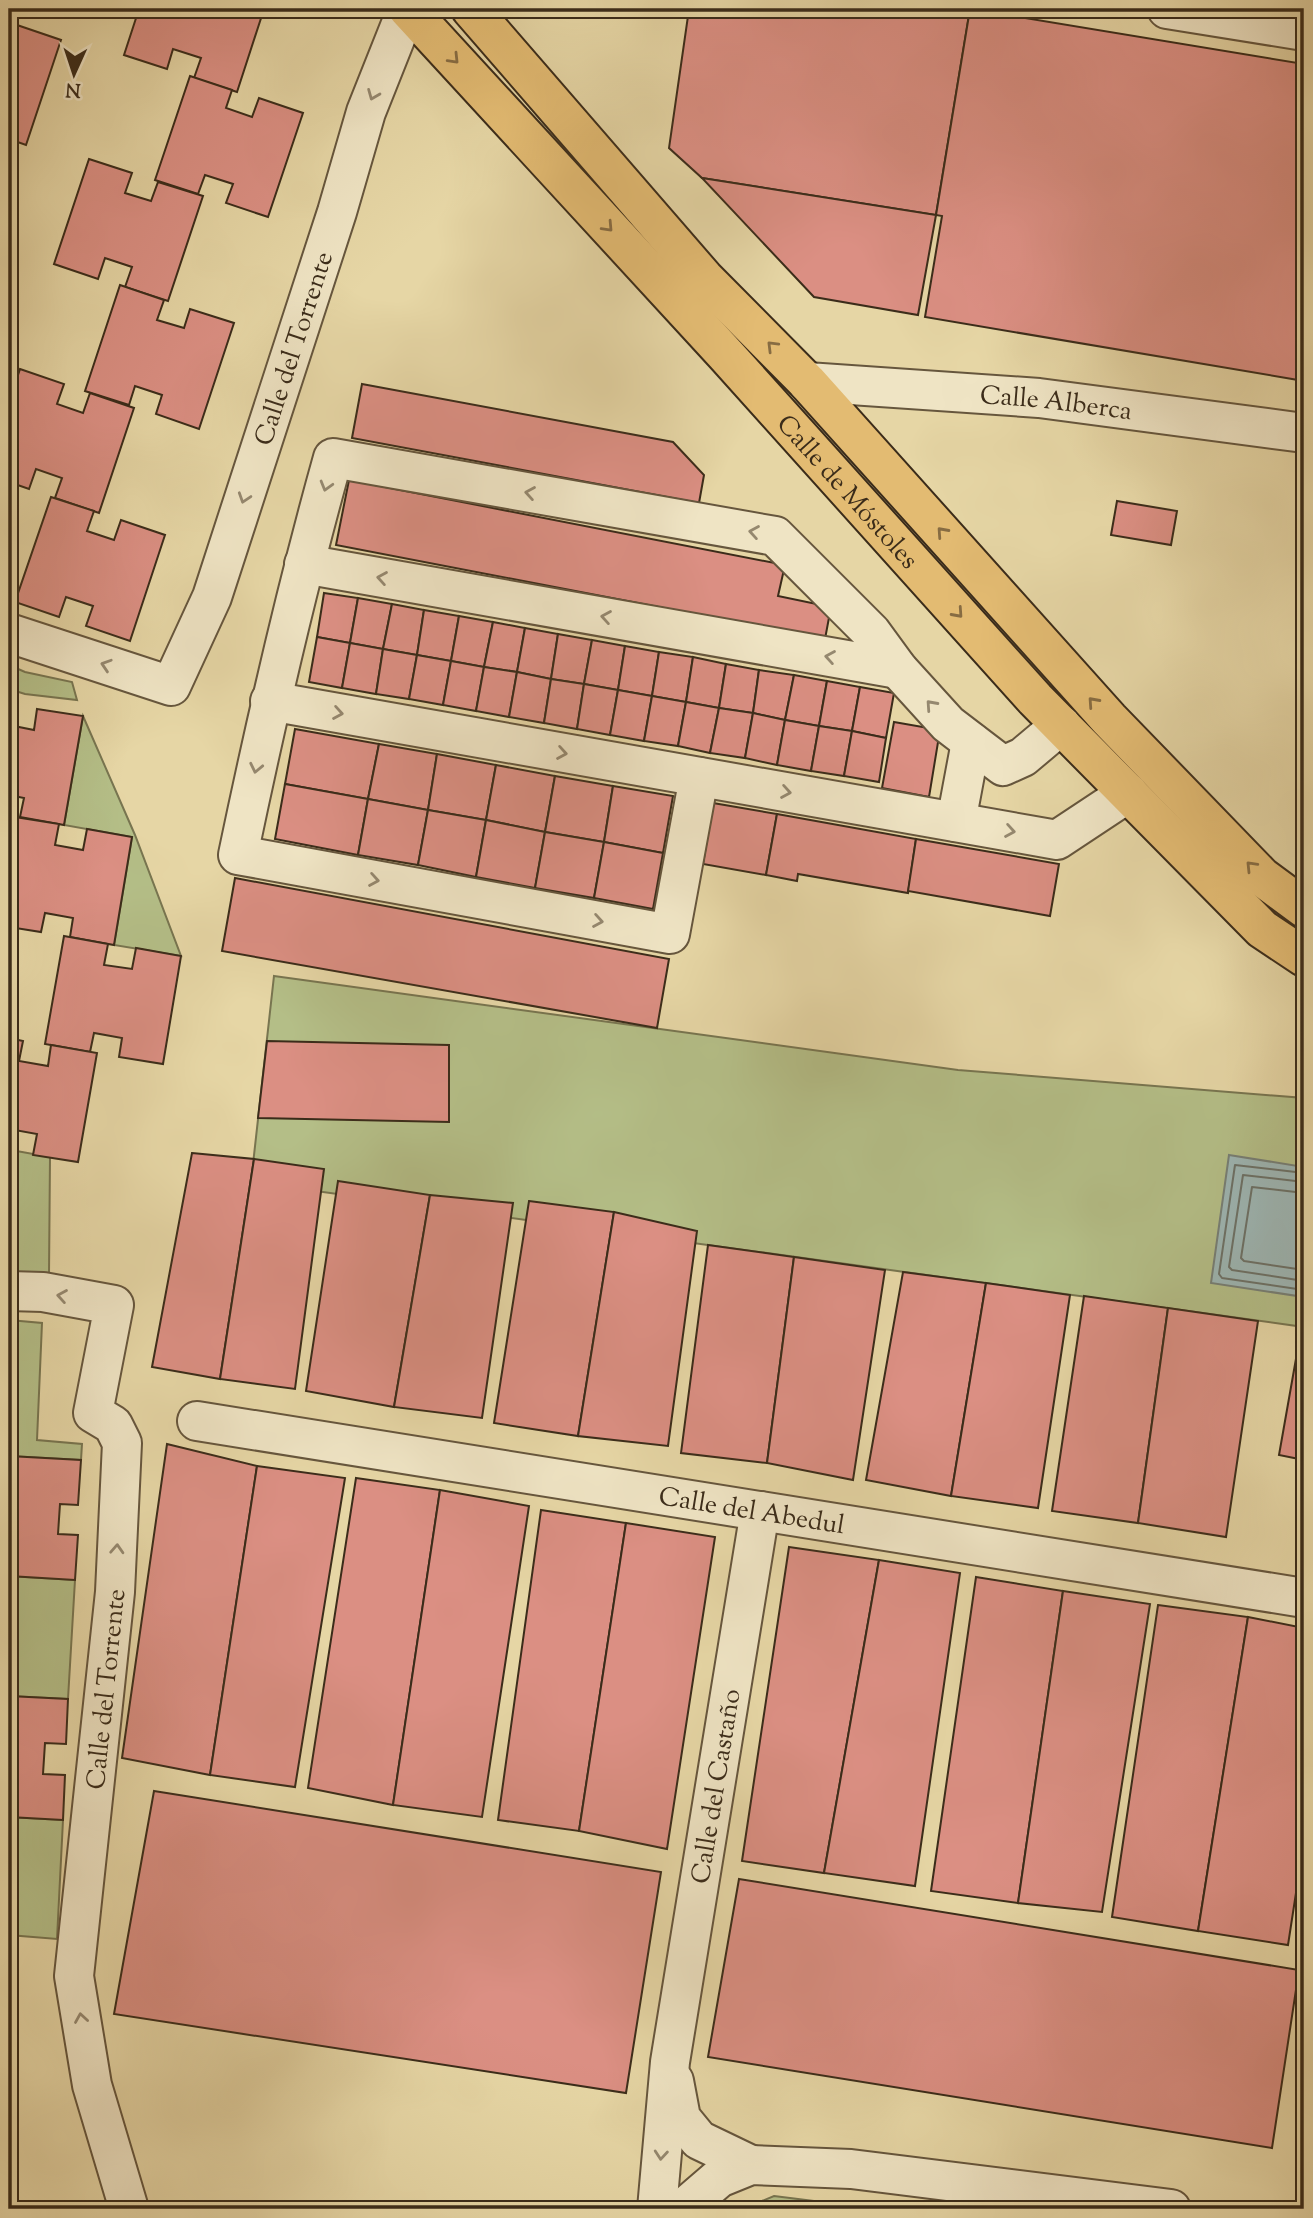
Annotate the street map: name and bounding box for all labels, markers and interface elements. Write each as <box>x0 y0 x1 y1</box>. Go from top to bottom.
north arrow <box>38 38 108 108</box>
one-way arrow <box>446 51 458 64</box>
text: N <box>65 75 82 102</box>
one-way arrow <box>368 88 382 100</box>
one-way arrow <box>600 219 612 232</box>
street label: Calle del Torrente <box>246 247 344 451</box>
one-way arrow <box>767 341 780 354</box>
street label: Calle Alberca <box>979 378 1134 431</box>
street label: Calle de Móstoles <box>767 407 926 578</box>
one-way arrow <box>319 479 334 491</box>
one-way arrow <box>524 486 536 501</box>
one-way arrow <box>238 492 252 504</box>
one-way arrow <box>748 525 760 540</box>
one-way arrow <box>938 527 950 540</box>
one-way arrow <box>376 571 388 586</box>
one-way arrow <box>950 605 962 618</box>
one-way arrow <box>600 611 612 626</box>
one-way arrow <box>825 650 836 665</box>
one-way arrow <box>101 659 113 673</box>
one-way arrow <box>1089 697 1101 710</box>
one-way arrow <box>926 700 939 713</box>
one-way arrow <box>331 705 343 720</box>
one-way arrow <box>556 745 568 760</box>
one-way arrow <box>250 762 265 774</box>
one-way arrow <box>780 784 792 799</box>
one-way arrow <box>1004 823 1016 838</box>
one-way arrow <box>1247 861 1260 874</box>
one-way arrow <box>369 872 380 887</box>
one-way arrow <box>592 913 604 928</box>
one-way arrow <box>56 1289 68 1304</box>
street label: Calle del Abedul <box>656 1479 847 1545</box>
one-way arrow <box>110 1543 125 1554</box>
street label: Calle del Torrente <box>79 1587 136 1791</box>
street label: Calle del Castaño <box>683 1687 752 1887</box>
one-way arrow <box>74 2012 89 2024</box>
one-way arrow <box>654 2149 669 2160</box>

